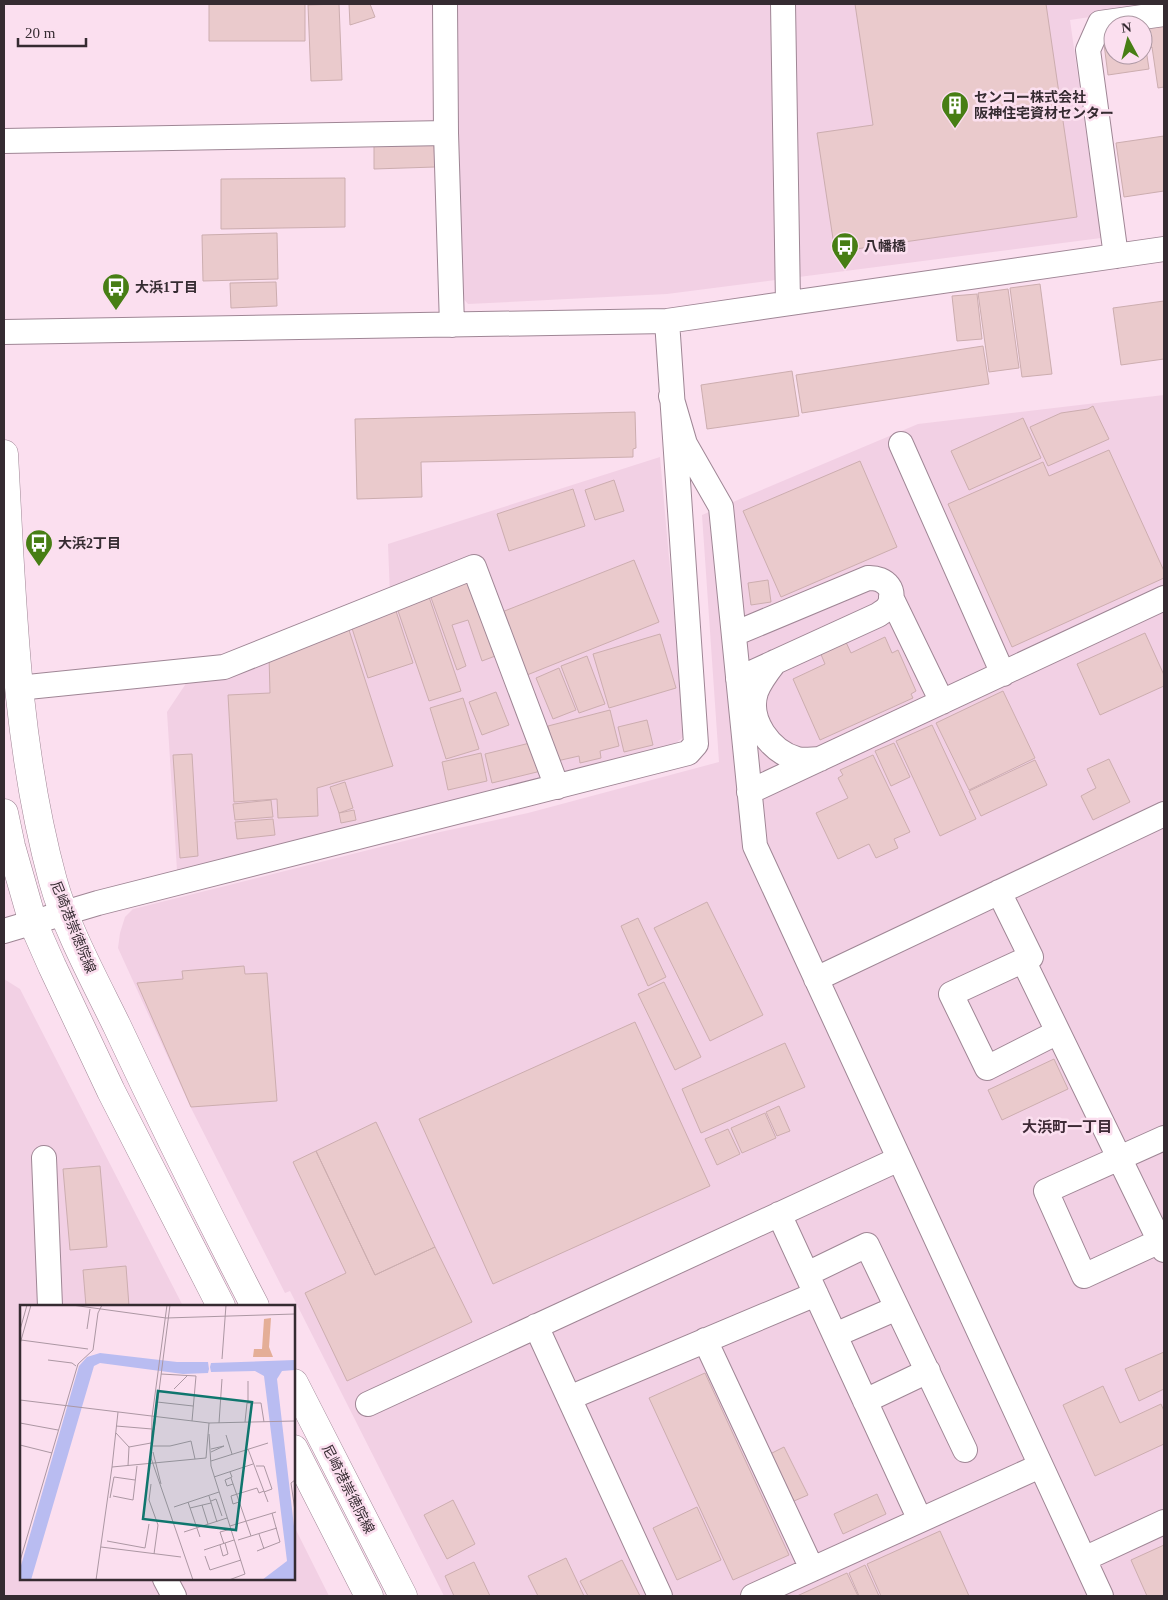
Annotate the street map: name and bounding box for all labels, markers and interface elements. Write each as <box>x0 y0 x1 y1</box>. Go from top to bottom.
scale bar <box>18 15 85 47</box>
north arrow <box>1103 15 1153 65</box>
text: N <box>1121 20 1132 36</box>
text: 20 m <box>25 25 56 41</box>
place label: センコー株式会社 阪神住宅資材センター <box>974 89 1114 121</box>
building icon: センコー株式会社 阪神住宅資材センター <box>940 90 970 129</box>
bus stop icon: 八幡橋 <box>830 231 860 270</box>
place label: 八幡橋 <box>864 239 906 254</box>
bus stop icon: 大浜1丁目 <box>101 272 131 311</box>
place label: 大浜1丁目 <box>135 279 198 295</box>
bus stop icon: 大浜2丁目 <box>24 528 54 567</box>
place label: 大浜2丁目 <box>58 535 121 551</box>
street label: 尼崎港崇徳院線 <box>48 879 98 975</box>
district label: 大浜町一丁目 <box>1022 1119 1112 1135</box>
inset map <box>20 1305 295 1580</box>
street label: 尼崎港崇徳院線 <box>319 1442 377 1536</box>

